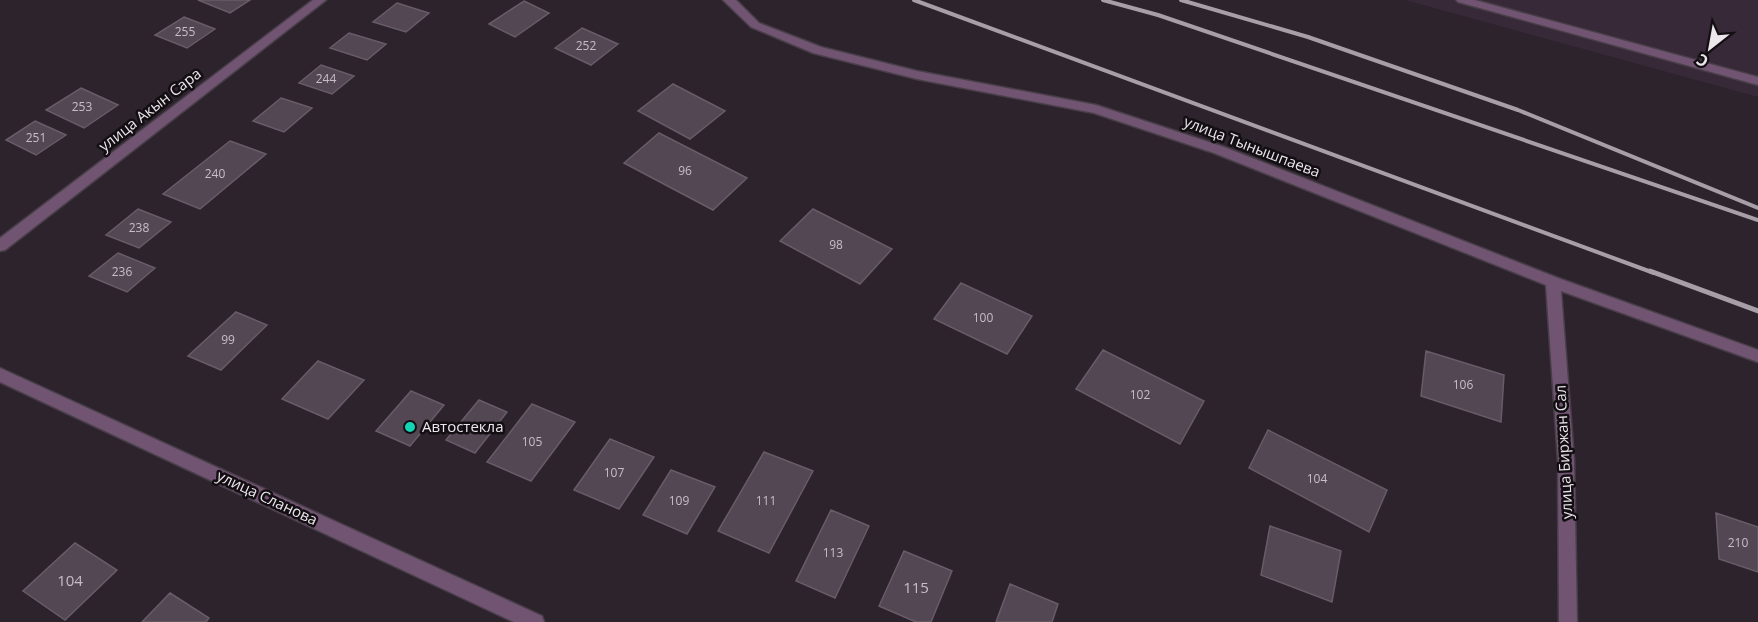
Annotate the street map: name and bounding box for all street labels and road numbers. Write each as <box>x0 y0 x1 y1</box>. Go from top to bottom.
street label: улица Акын Сара <box>94 63 205 155</box>
street label: улица Тынышпаева <box>1181 111 1323 181</box>
street label: улица Биржан Сал <box>1550 384 1577 520</box>
street label: улица Сланова <box>214 465 321 529</box>

